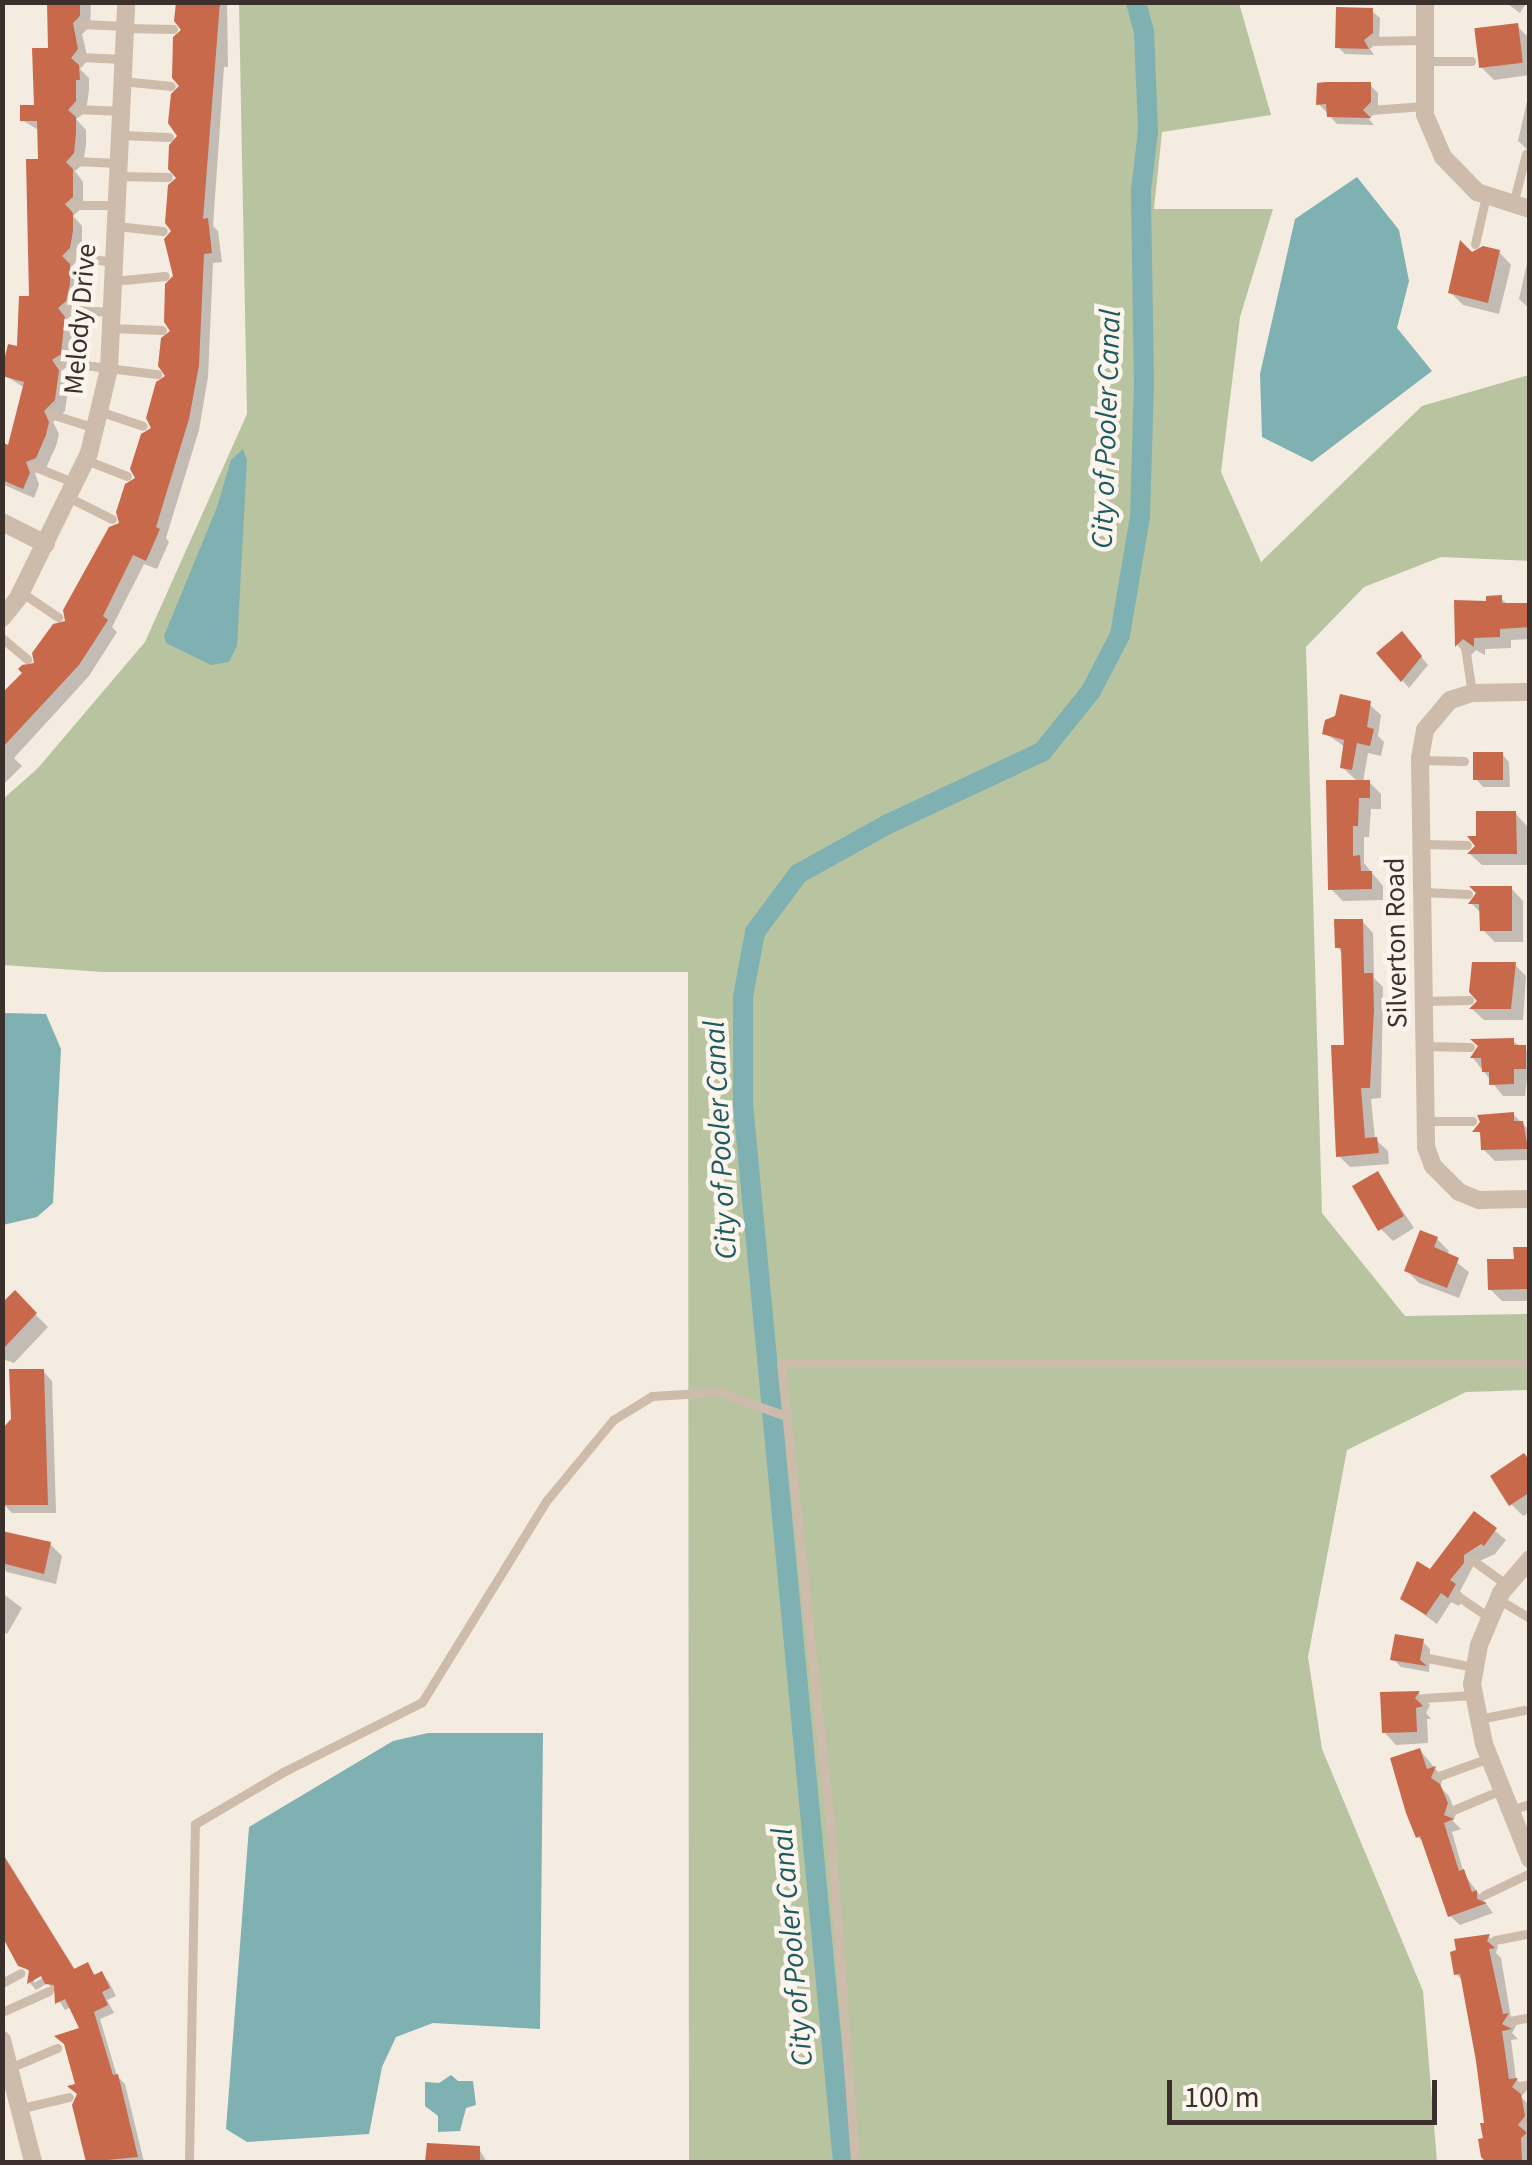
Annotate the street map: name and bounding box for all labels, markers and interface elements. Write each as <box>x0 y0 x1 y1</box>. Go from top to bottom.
street label: Melody Drive <box>57 242 103 396</box>
water label: City of Pooler Canal <box>1085 309 1129 549</box>
street label: Silverton Road <box>1378 857 1414 1029</box>
water label: City of Pooler Canal <box>697 1019 745 1261</box>
water label: City of Pooler Canal <box>765 1826 821 2068</box>
scale bar <box>1172 2060 1442 2122</box>
text: 100 m <box>1184 2076 1260 2119</box>

